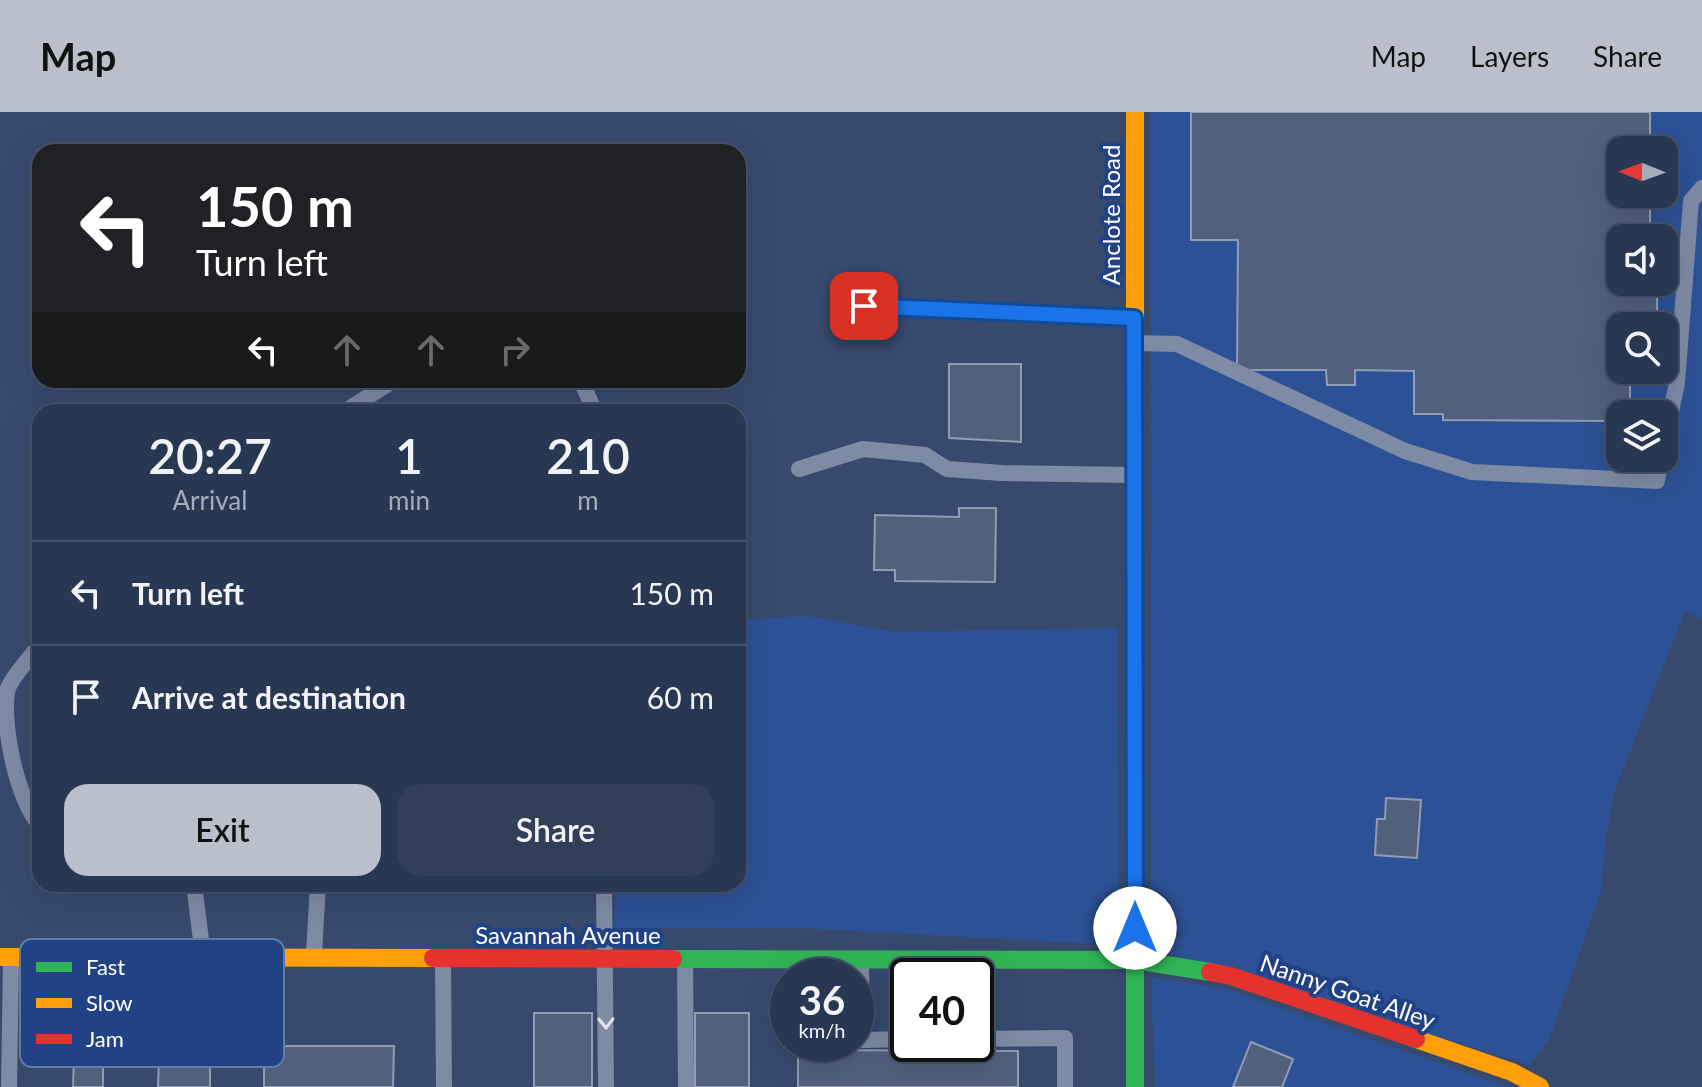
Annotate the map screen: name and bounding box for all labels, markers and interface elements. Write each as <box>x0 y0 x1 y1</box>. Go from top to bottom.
text: Map <box>40 33 116 79</box>
text: Map <box>1371 39 1426 73</box>
text: Layers <box>1470 39 1549 73</box>
text: Share <box>1593 39 1662 73</box>
north arrow <box>1606 136 1678 208</box>
map controls <box>1606 136 1678 472</box>
street label: Anclote Road <box>1096 145 1125 285</box>
text: 150 m <box>196 172 354 239</box>
icon: left <box>64 176 168 280</box>
button: sound <box>1606 224 1678 296</box>
text: Turn left <box>196 240 328 284</box>
pin <box>830 272 898 340</box>
icon: arrive <box>842 284 886 328</box>
button: search <box>1606 312 1678 384</box>
icon: left <box>241 328 285 372</box>
icon: ahead <box>325 328 369 372</box>
icon: ahead <box>409 328 453 372</box>
icon: right <box>493 328 537 372</box>
button: layers <box>1606 400 1678 472</box>
text: 20:27 <box>148 427 272 484</box>
text: 1 <box>395 427 423 484</box>
text: 210 <box>546 427 630 484</box>
text: Arrival <box>173 484 247 516</box>
text: min <box>388 484 430 516</box>
text: m <box>577 484 599 516</box>
icon: left <box>64 571 108 615</box>
text: Turn left <box>132 575 244 611</box>
text: 150 m <box>629 575 714 611</box>
icon: arrive <box>64 675 108 719</box>
text: Arrive at destination <box>132 679 406 715</box>
text: 60 m <box>647 679 714 715</box>
button: Exit <box>64 784 381 876</box>
button: Share <box>397 784 714 876</box>
position arrow <box>1093 886 1177 970</box>
street label: Savannah Avenue <box>475 920 661 949</box>
legend <box>20 939 284 1067</box>
street label: Nanny Goat Alley <box>1257 947 1440 1035</box>
text: Fast <box>86 953 125 980</box>
speed limit sign: 40 <box>890 958 994 1062</box>
text: 36 <box>799 976 845 1024</box>
text: Slow <box>86 989 133 1016</box>
one-way arrow <box>597 1017 614 1030</box>
text: km/h <box>799 1018 845 1042</box>
text: Jam <box>86 1025 124 1052</box>

